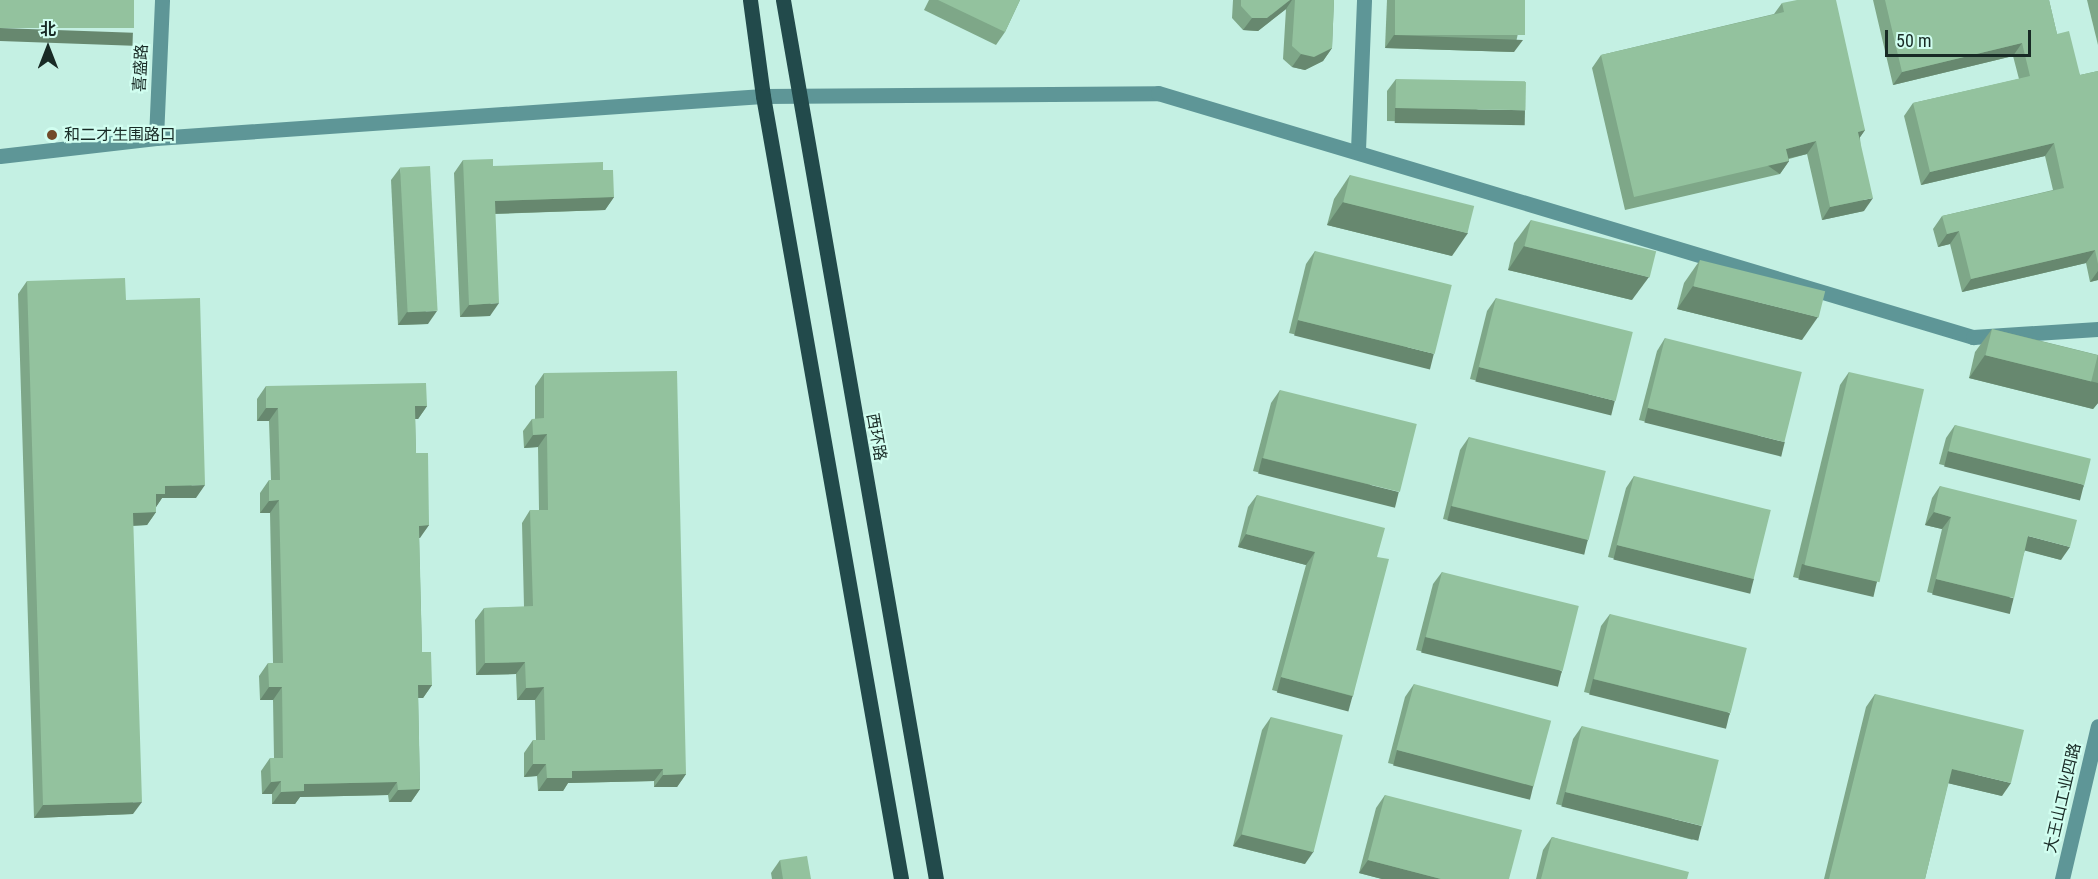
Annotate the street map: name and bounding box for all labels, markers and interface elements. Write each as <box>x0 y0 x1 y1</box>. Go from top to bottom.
north arrow <box>18 18 78 78</box>
scale bar <box>1888 18 2034 56</box>
text: 北 <box>40 20 56 39</box>
text: 50 m <box>1896 30 1931 51</box>
street label: 喜盛路 <box>130 44 152 92</box>
place label: 和二才生围路口 <box>64 125 176 145</box>
marker: 和二才生围路口 <box>45 128 59 142</box>
street label: 西环路 <box>862 412 890 462</box>
street label: 大王山工业四路 <box>2041 741 2085 855</box>

